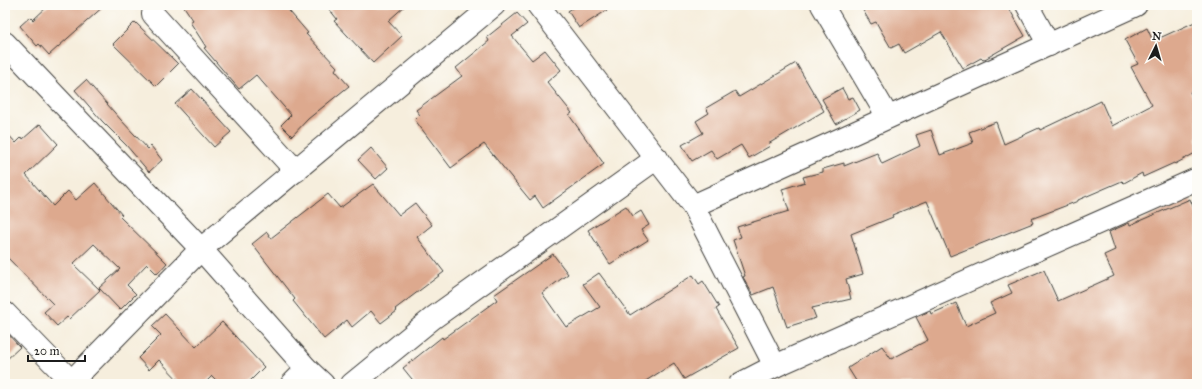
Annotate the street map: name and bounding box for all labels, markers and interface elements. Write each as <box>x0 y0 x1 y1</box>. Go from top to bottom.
north arrow <box>1136 26 1176 66</box>
text: N <box>1152 30 1163 43</box>
scale bar <box>28 337 85 363</box>
text: 20 m <box>34 344 60 358</box>

